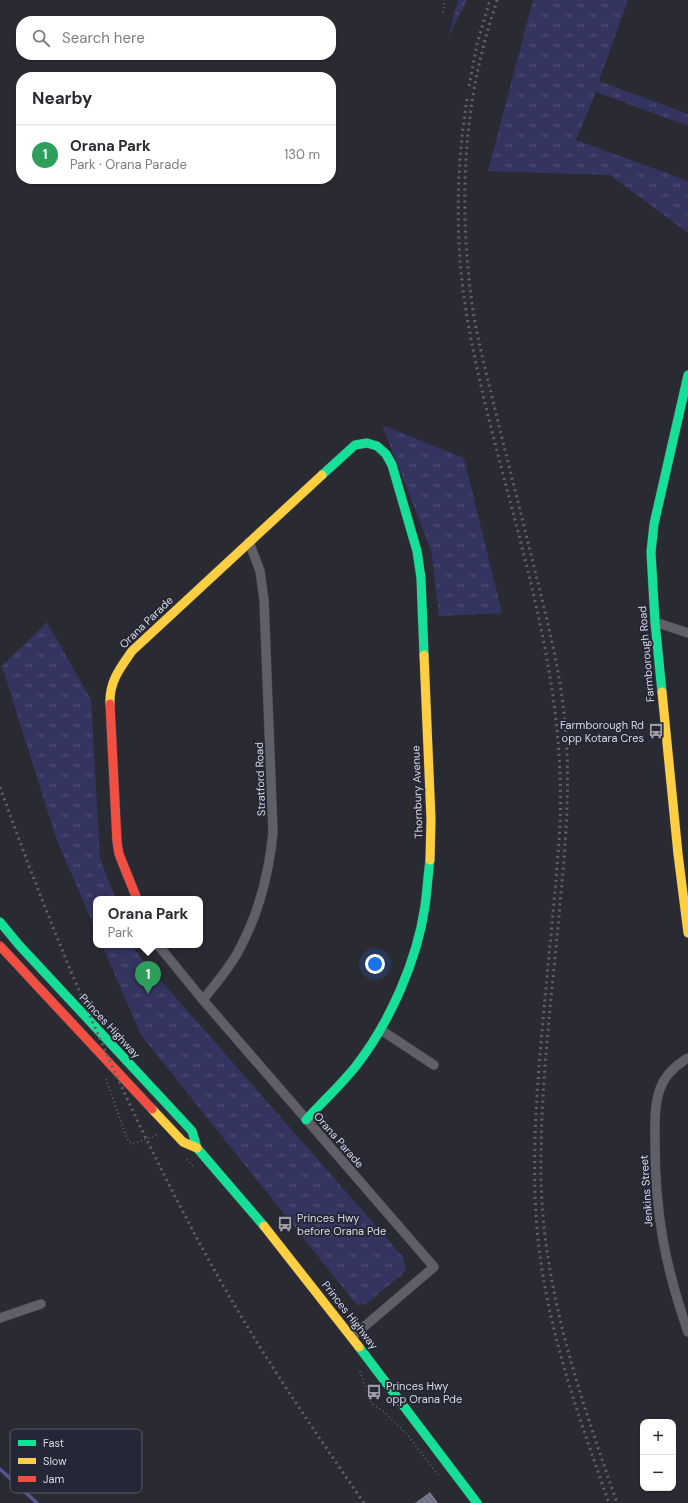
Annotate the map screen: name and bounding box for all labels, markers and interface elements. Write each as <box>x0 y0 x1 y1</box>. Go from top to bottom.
search box <box>16 16 336 60</box>
icon: search <box>30 27 52 49</box>
text: Search here <box>62 28 145 48</box>
text: Nearby <box>32 87 92 109</box>
text: Orana Park <box>70 136 151 156</box>
text: 1 <box>43 146 47 163</box>
text: 130 m <box>284 146 320 163</box>
text: Park · Orana Parade <box>70 156 187 173</box>
street label: Orana Parade <box>116 593 176 651</box>
street label: Farmborough Road <box>635 605 657 703</box>
place label: Farmborough Rd opp Kotara Cres <box>560 718 644 745</box>
bus stop icon: Farmborough Rd opp Kotara Cres <box>647 722 665 740</box>
street label: Stratford Road <box>252 742 268 816</box>
street label: Thornbury Avenue <box>408 745 426 839</box>
popup <box>93 896 203 948</box>
text: Orana Park <box>108 904 188 924</box>
text: Park <box>108 924 133 941</box>
your location <box>365 954 385 974</box>
pin: 1 <box>135 961 161 994</box>
street label: Princes Highway <box>77 991 143 1061</box>
street label: Orana Parade <box>311 1109 367 1171</box>
street label: Jenkins Street <box>636 1154 656 1228</box>
place label: Princes Hwy before Orana Pde <box>297 1211 386 1238</box>
bus stop icon: Princes Hwy before Orana Pde <box>276 1215 294 1233</box>
street label: Princes Highway <box>319 1278 381 1352</box>
place label: Princes Hwy opp Orana Pde <box>386 1379 462 1406</box>
bus stop icon: Princes Hwy opp Orana Pde <box>365 1383 383 1401</box>
map controls <box>640 1419 676 1491</box>
button: + <box>640 1419 676 1455</box>
legend <box>10 1429 142 1493</box>
text: Fast <box>43 1436 64 1450</box>
text: Slow <box>43 1454 67 1468</box>
button: − <box>640 1455 676 1491</box>
text: Jam <box>43 1472 64 1486</box>

